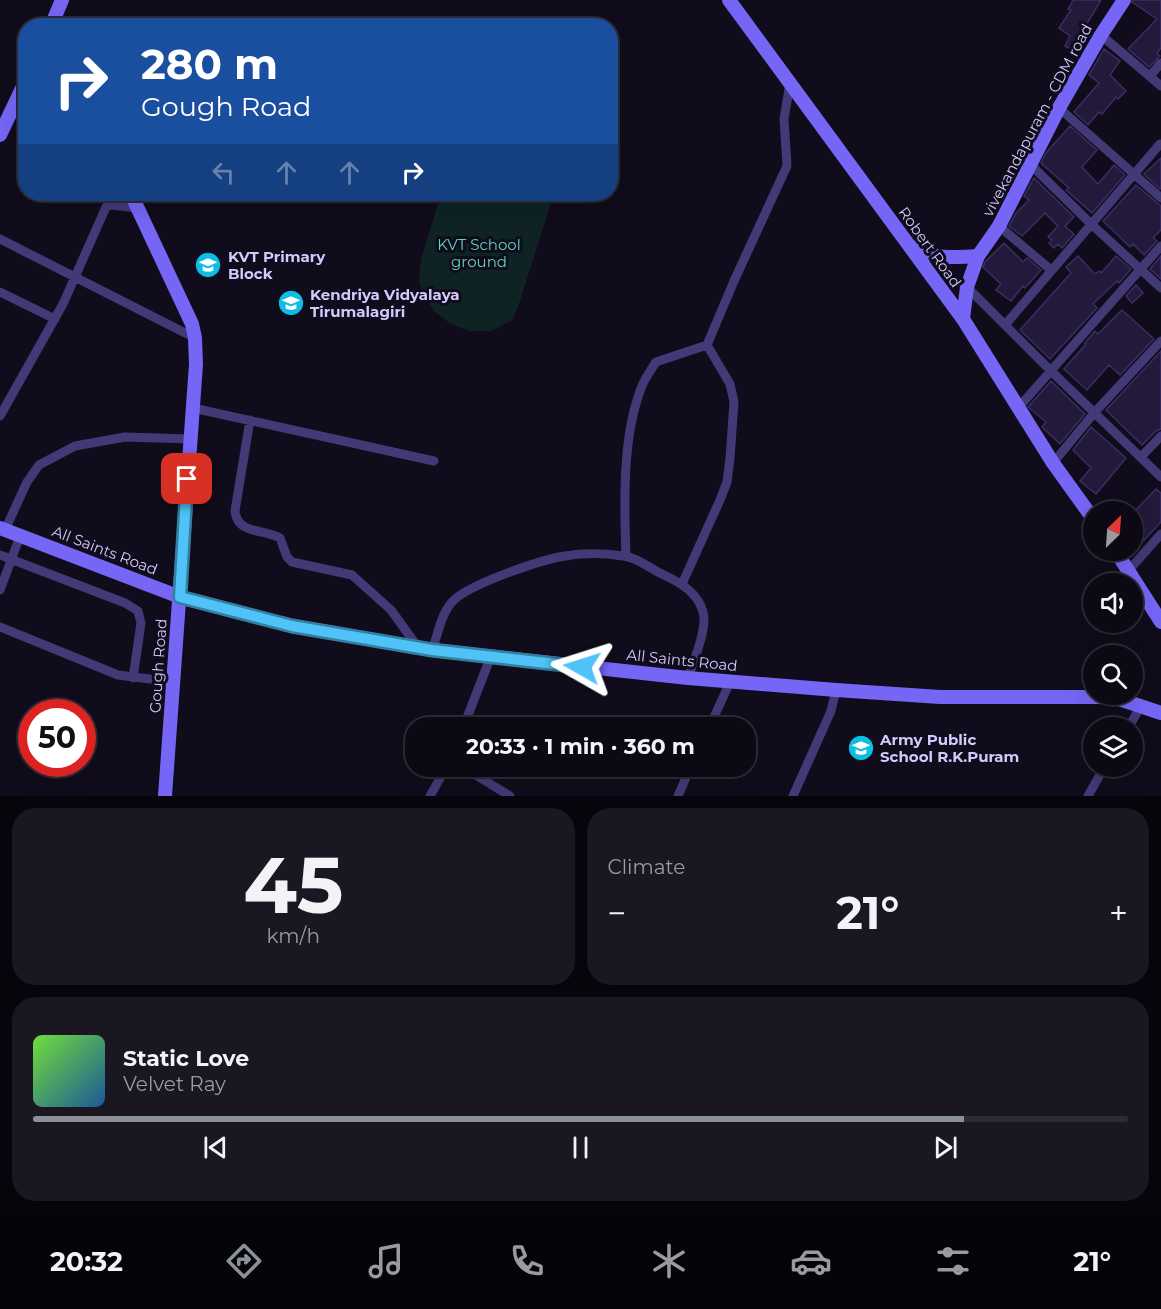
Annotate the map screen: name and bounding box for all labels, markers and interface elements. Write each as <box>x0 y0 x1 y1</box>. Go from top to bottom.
street label: vivekandapuram - CDM road <box>978 20 1096 220</box>
text: 280 m <box>141 38 278 90</box>
icon: right <box>42 42 120 120</box>
text: Gough Road <box>141 90 311 123</box>
icon: left <box>207 156 240 189</box>
icon: ahead <box>270 156 303 189</box>
icon: ahead <box>333 156 366 189</box>
icon: right <box>396 156 429 189</box>
street label: Robert Road <box>894 203 966 291</box>
park label: KVT School ground <box>437 235 521 271</box>
place label: KVT Primary Block <box>228 247 326 283</box>
school or university icon: KVT Primary Block <box>193 250 223 280</box>
place label: Kendriya Vidyalaya Tirumalagiri <box>310 285 460 321</box>
school or university icon: Kendriya Vidyalaya Tirumalagiri <box>276 288 306 318</box>
pin <box>161 453 212 504</box>
icon: arrive <box>170 462 203 495</box>
north arrow <box>1083 501 1143 561</box>
map controls <box>1083 501 1143 777</box>
street label: All Saints Road <box>50 521 160 579</box>
button: sound <box>1083 573 1143 633</box>
street label: Gough Road <box>145 618 171 714</box>
position arrow <box>550 635 614 699</box>
street label: All Saints Road <box>626 645 738 675</box>
button: search <box>1083 645 1143 705</box>
speed limit sign: 50 <box>18 699 96 777</box>
button: layers <box>1083 717 1143 777</box>
place label: Army Public School R.K.Puram <box>879 730 1019 766</box>
text: 20:33 · 1 min · 360 m <box>466 733 695 760</box>
school or university icon: Army Public School R.K.Puram <box>846 733 876 763</box>
text: 45 <box>243 837 343 933</box>
text: Climate <box>608 855 685 879</box>
text: 21° <box>836 885 899 940</box>
text: − <box>608 893 626 933</box>
text: + <box>1109 893 1128 933</box>
text: km/h <box>267 924 320 948</box>
text: Static Love <box>123 1045 249 1072</box>
text: Velvet Ray <box>123 1072 226 1096</box>
icon: previous <box>199 1131 232 1164</box>
icon: pause <box>564 1131 597 1164</box>
icon: next <box>929 1131 962 1164</box>
icon: directions <box>223 1240 265 1282</box>
icon: music <box>365 1240 407 1282</box>
icon: phone <box>506 1240 548 1282</box>
icon: climate <box>648 1240 690 1282</box>
icon: car <box>790 1240 832 1282</box>
icon: filters <box>932 1240 974 1282</box>
text: 20:32 <box>50 1245 123 1278</box>
text: 21° <box>1073 1245 1111 1278</box>

